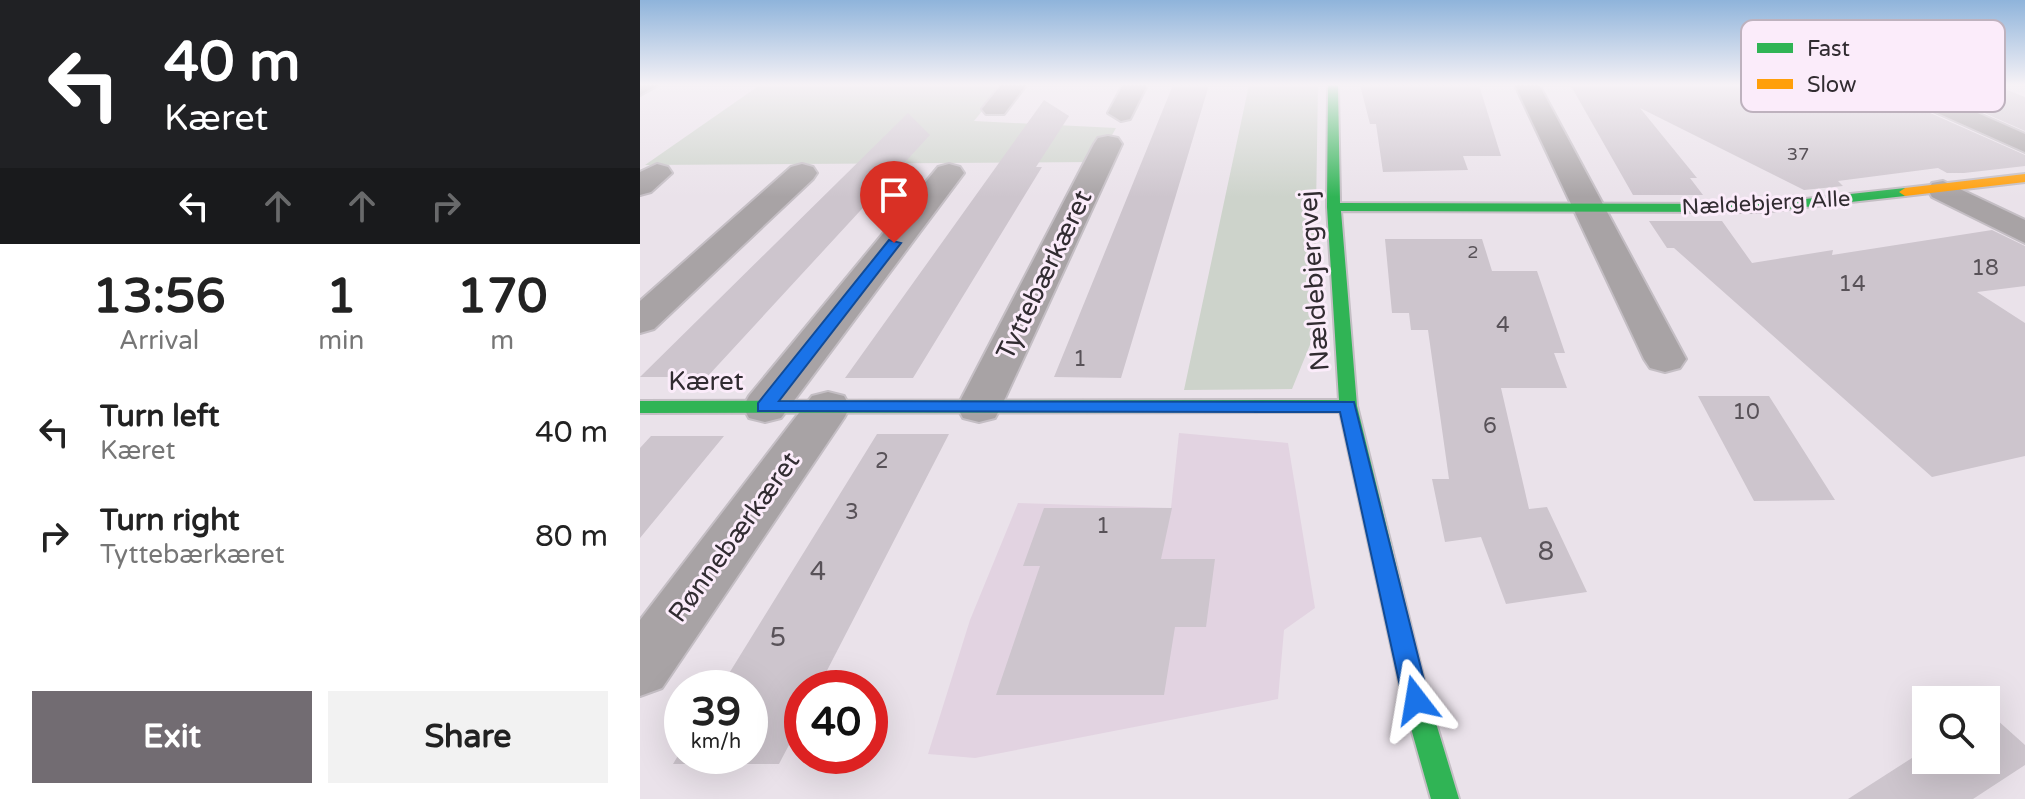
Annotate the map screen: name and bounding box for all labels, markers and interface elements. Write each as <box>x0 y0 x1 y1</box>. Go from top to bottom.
legend <box>1741 20 2005 112</box>
text: 40 m <box>164 29 300 96</box>
icon: left <box>32 32 136 136</box>
text: Fast <box>1807 36 1850 62</box>
text: Slow <box>1807 72 1857 98</box>
text: Kæret <box>164 97 268 140</box>
house number: 37 <box>1787 143 1809 165</box>
pin <box>860 161 928 243</box>
icon: arrive <box>872 173 916 217</box>
icon: left <box>172 184 216 228</box>
icon: ahead <box>256 184 300 228</box>
icon: ahead <box>340 184 384 228</box>
icon: right <box>424 184 468 228</box>
street label: Tyttebærkæret <box>990 185 1098 365</box>
street label: Nældebjerg Alle <box>1681 186 1851 220</box>
street label: Nældebjergvej <box>1292 190 1336 372</box>
house number: 2 <box>1467 241 1479 263</box>
house number: 18 <box>1971 255 1999 281</box>
text: 13:56 <box>93 268 226 326</box>
text: 1 <box>326 268 356 326</box>
text: 170 <box>457 268 547 326</box>
house number: 14 <box>1838 271 1866 297</box>
house number: 4 <box>1496 312 1510 338</box>
text: Arrival <box>119 325 199 356</box>
text: min <box>318 325 364 356</box>
text: m <box>490 325 514 356</box>
house number: 1 <box>1073 346 1087 372</box>
street label: Kæret <box>668 366 744 397</box>
text: Turn left <box>100 398 219 435</box>
house number: 10 <box>1732 399 1760 425</box>
icon: left <box>32 410 76 454</box>
house number: 6 <box>1483 413 1497 439</box>
text: 40 m <box>535 414 608 451</box>
text: Kæret <box>100 435 175 466</box>
street label: Rønnebærkæret <box>662 446 806 628</box>
house number: 2 <box>875 448 889 474</box>
house number: 3 <box>845 499 859 525</box>
text: Turn right <box>100 502 240 539</box>
house number: 1 <box>1096 513 1110 539</box>
icon: right <box>32 514 76 558</box>
text: 80 m <box>535 518 608 555</box>
house number: 8 <box>1538 536 1554 567</box>
text: Tyttebærkæret <box>100 539 285 570</box>
house number: 4 <box>810 556 826 587</box>
house number: 5 <box>770 622 786 653</box>
position arrow <box>1374 658 1458 742</box>
speed limit sign: 40 <box>784 670 888 774</box>
map controls <box>1912 686 2000 774</box>
button: search <box>1912 686 2000 774</box>
text: 39 <box>691 688 741 736</box>
button: Exit <box>32 691 312 783</box>
button: Share <box>328 691 608 783</box>
text: km/h <box>691 730 741 754</box>

